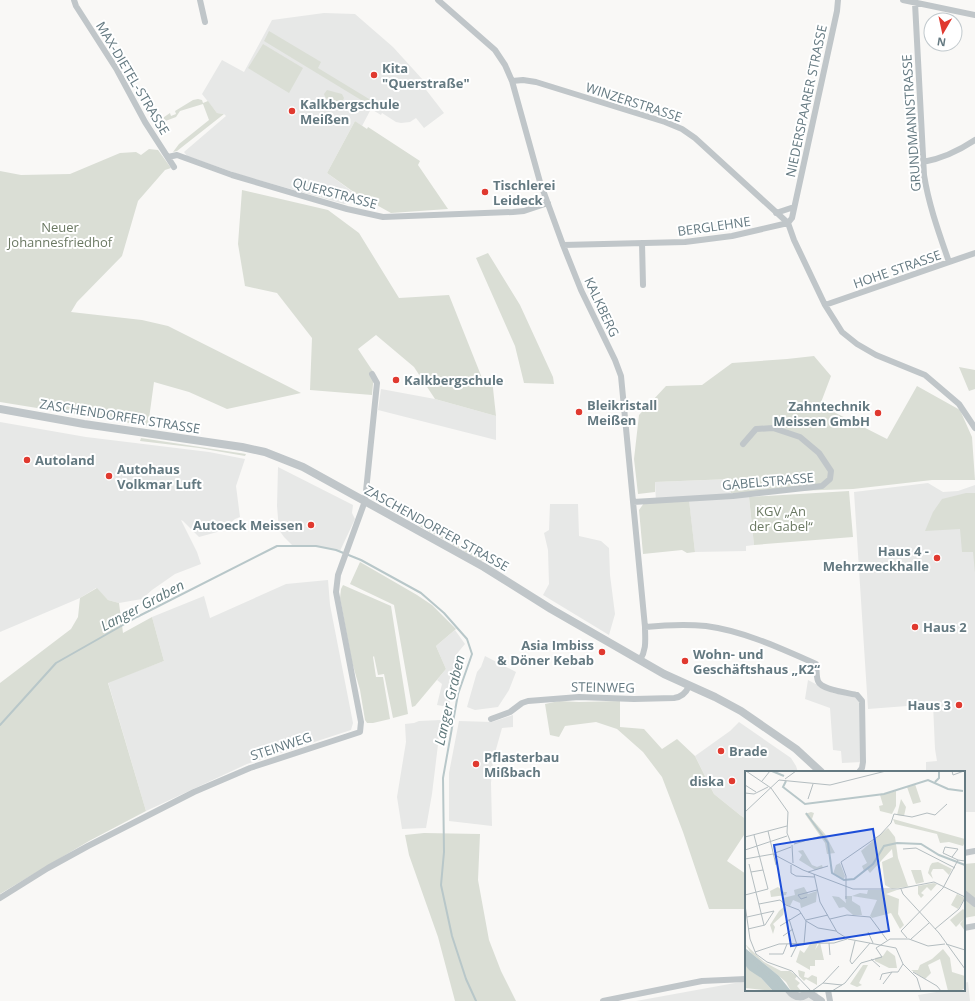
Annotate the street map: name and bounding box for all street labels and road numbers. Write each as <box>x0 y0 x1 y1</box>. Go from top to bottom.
street label: MAX-DIETEL-STRASSE <box>92 18 174 138</box>
street label: NIEDERSPAARER STRASSE <box>781 23 831 179</box>
street label: GRUNDMANNSTRASSE <box>897 54 925 192</box>
street label: WINZERSTRASSE <box>584 78 684 126</box>
street label: QUERSTRASSE <box>291 173 379 213</box>
street label: BERGLEHNE <box>676 212 752 240</box>
street label: HOHE STRASSE <box>851 246 943 292</box>
street label: KALKBERG <box>580 274 624 340</box>
street label: ZASCHENDORFER STRASSE <box>38 394 202 438</box>
street label: GABELSTRASSE <box>721 468 815 494</box>
street label: ZASCHENDORFER STRASSE <box>362 481 512 575</box>
street label: STEINWEG <box>571 677 635 697</box>
street label: STEINWEG <box>248 728 314 764</box>

